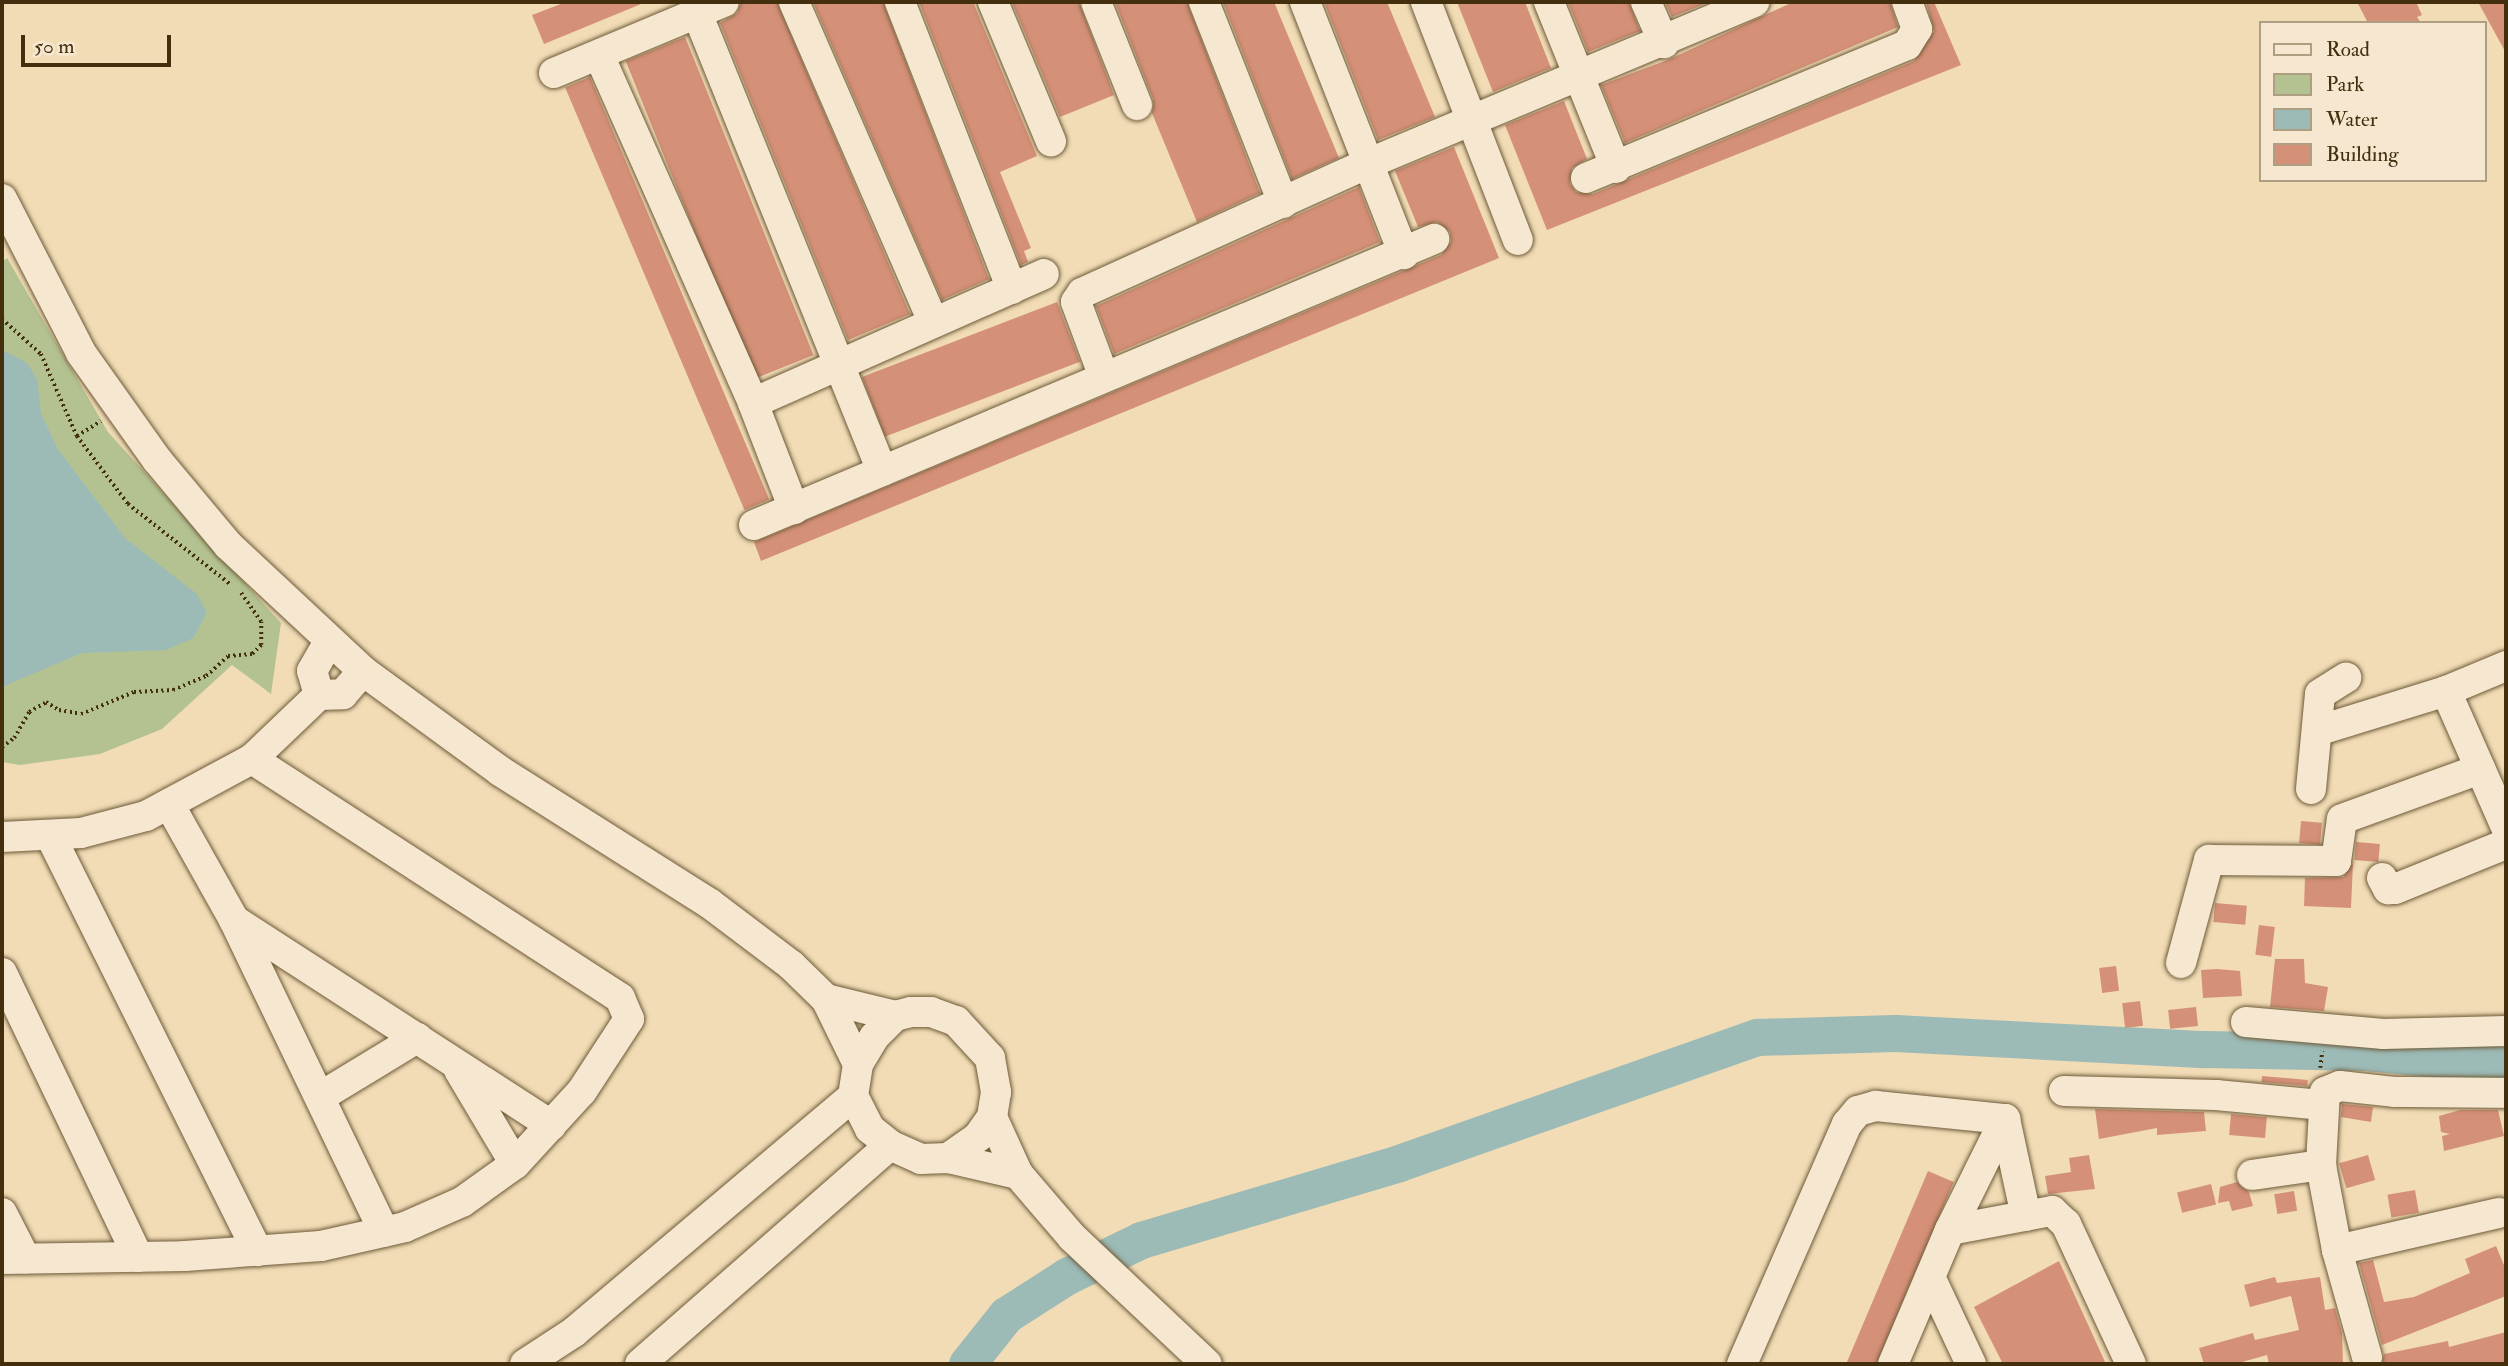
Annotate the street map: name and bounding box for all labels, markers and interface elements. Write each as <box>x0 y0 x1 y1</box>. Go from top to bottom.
scale bar <box>24 21 175 65</box>
legend <box>2260 21 2487 182</box>
text: 50 m <box>34 33 75 60</box>
text: Road <box>2326 36 2370 63</box>
text: Park <box>2326 71 2364 98</box>
text: Water <box>2326 106 2378 133</box>
text: Building <box>2326 141 2399 168</box>

